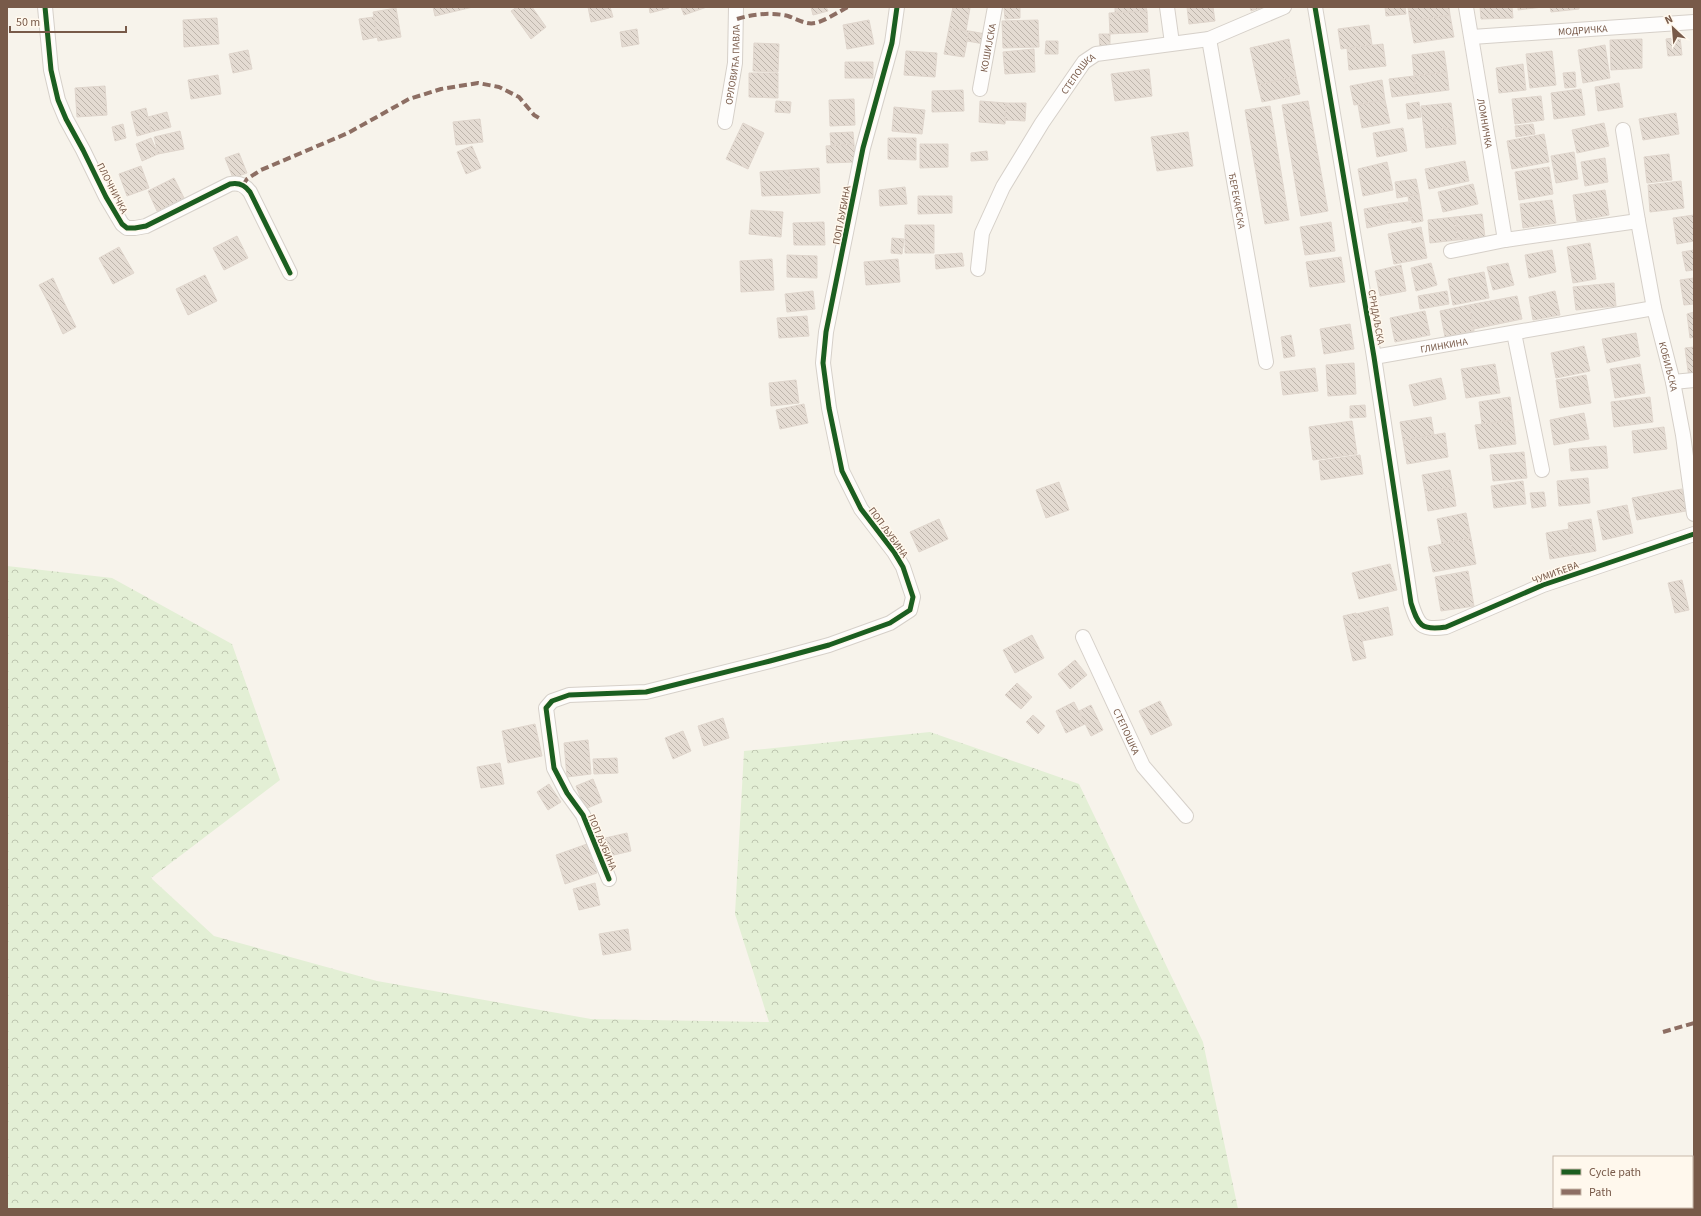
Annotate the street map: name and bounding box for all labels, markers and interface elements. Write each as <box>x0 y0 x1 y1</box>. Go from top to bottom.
scale bar <box>10 8 126 34</box>
north arrow <box>1653 8 1693 48</box>
text: N <box>1662 11 1675 28</box>
text: 50 m <box>16 14 40 31</box>
street label: КОШИЈСКА <box>977 22 1000 73</box>
street label: МОДРИЧКА <box>1558 22 1609 39</box>
street label: ОРЛОВИЋА ПАВЛА <box>722 24 744 106</box>
street label: СТЕПОШКА <box>1058 50 1099 97</box>
street label: ЛОМНИЧКА <box>1473 97 1496 150</box>
street label: ПЛОЧНИЧКА <box>93 160 131 217</box>
street label: ЂЕРЕКАРСКА <box>1225 171 1248 230</box>
street label: ПОП ЉУБИНА <box>829 184 855 246</box>
street label: СРНДАЉСКА <box>1364 289 1388 346</box>
street label: ГЛИНКИНА <box>1419 335 1469 357</box>
street label: КОБИЉСКА <box>1655 340 1681 393</box>
street label: ПОП ЉУБИНА <box>865 504 912 561</box>
street label: ЧУМИЋЕВА <box>1530 558 1581 588</box>
street label: СТЕПОШКА <box>1109 706 1143 758</box>
street label: ПОП ЉУБИНА <box>584 812 620 873</box>
legend <box>1553 1156 1693 1208</box>
text: Cycle path <box>1589 1164 1641 1181</box>
text: Path <box>1589 1184 1612 1201</box>

